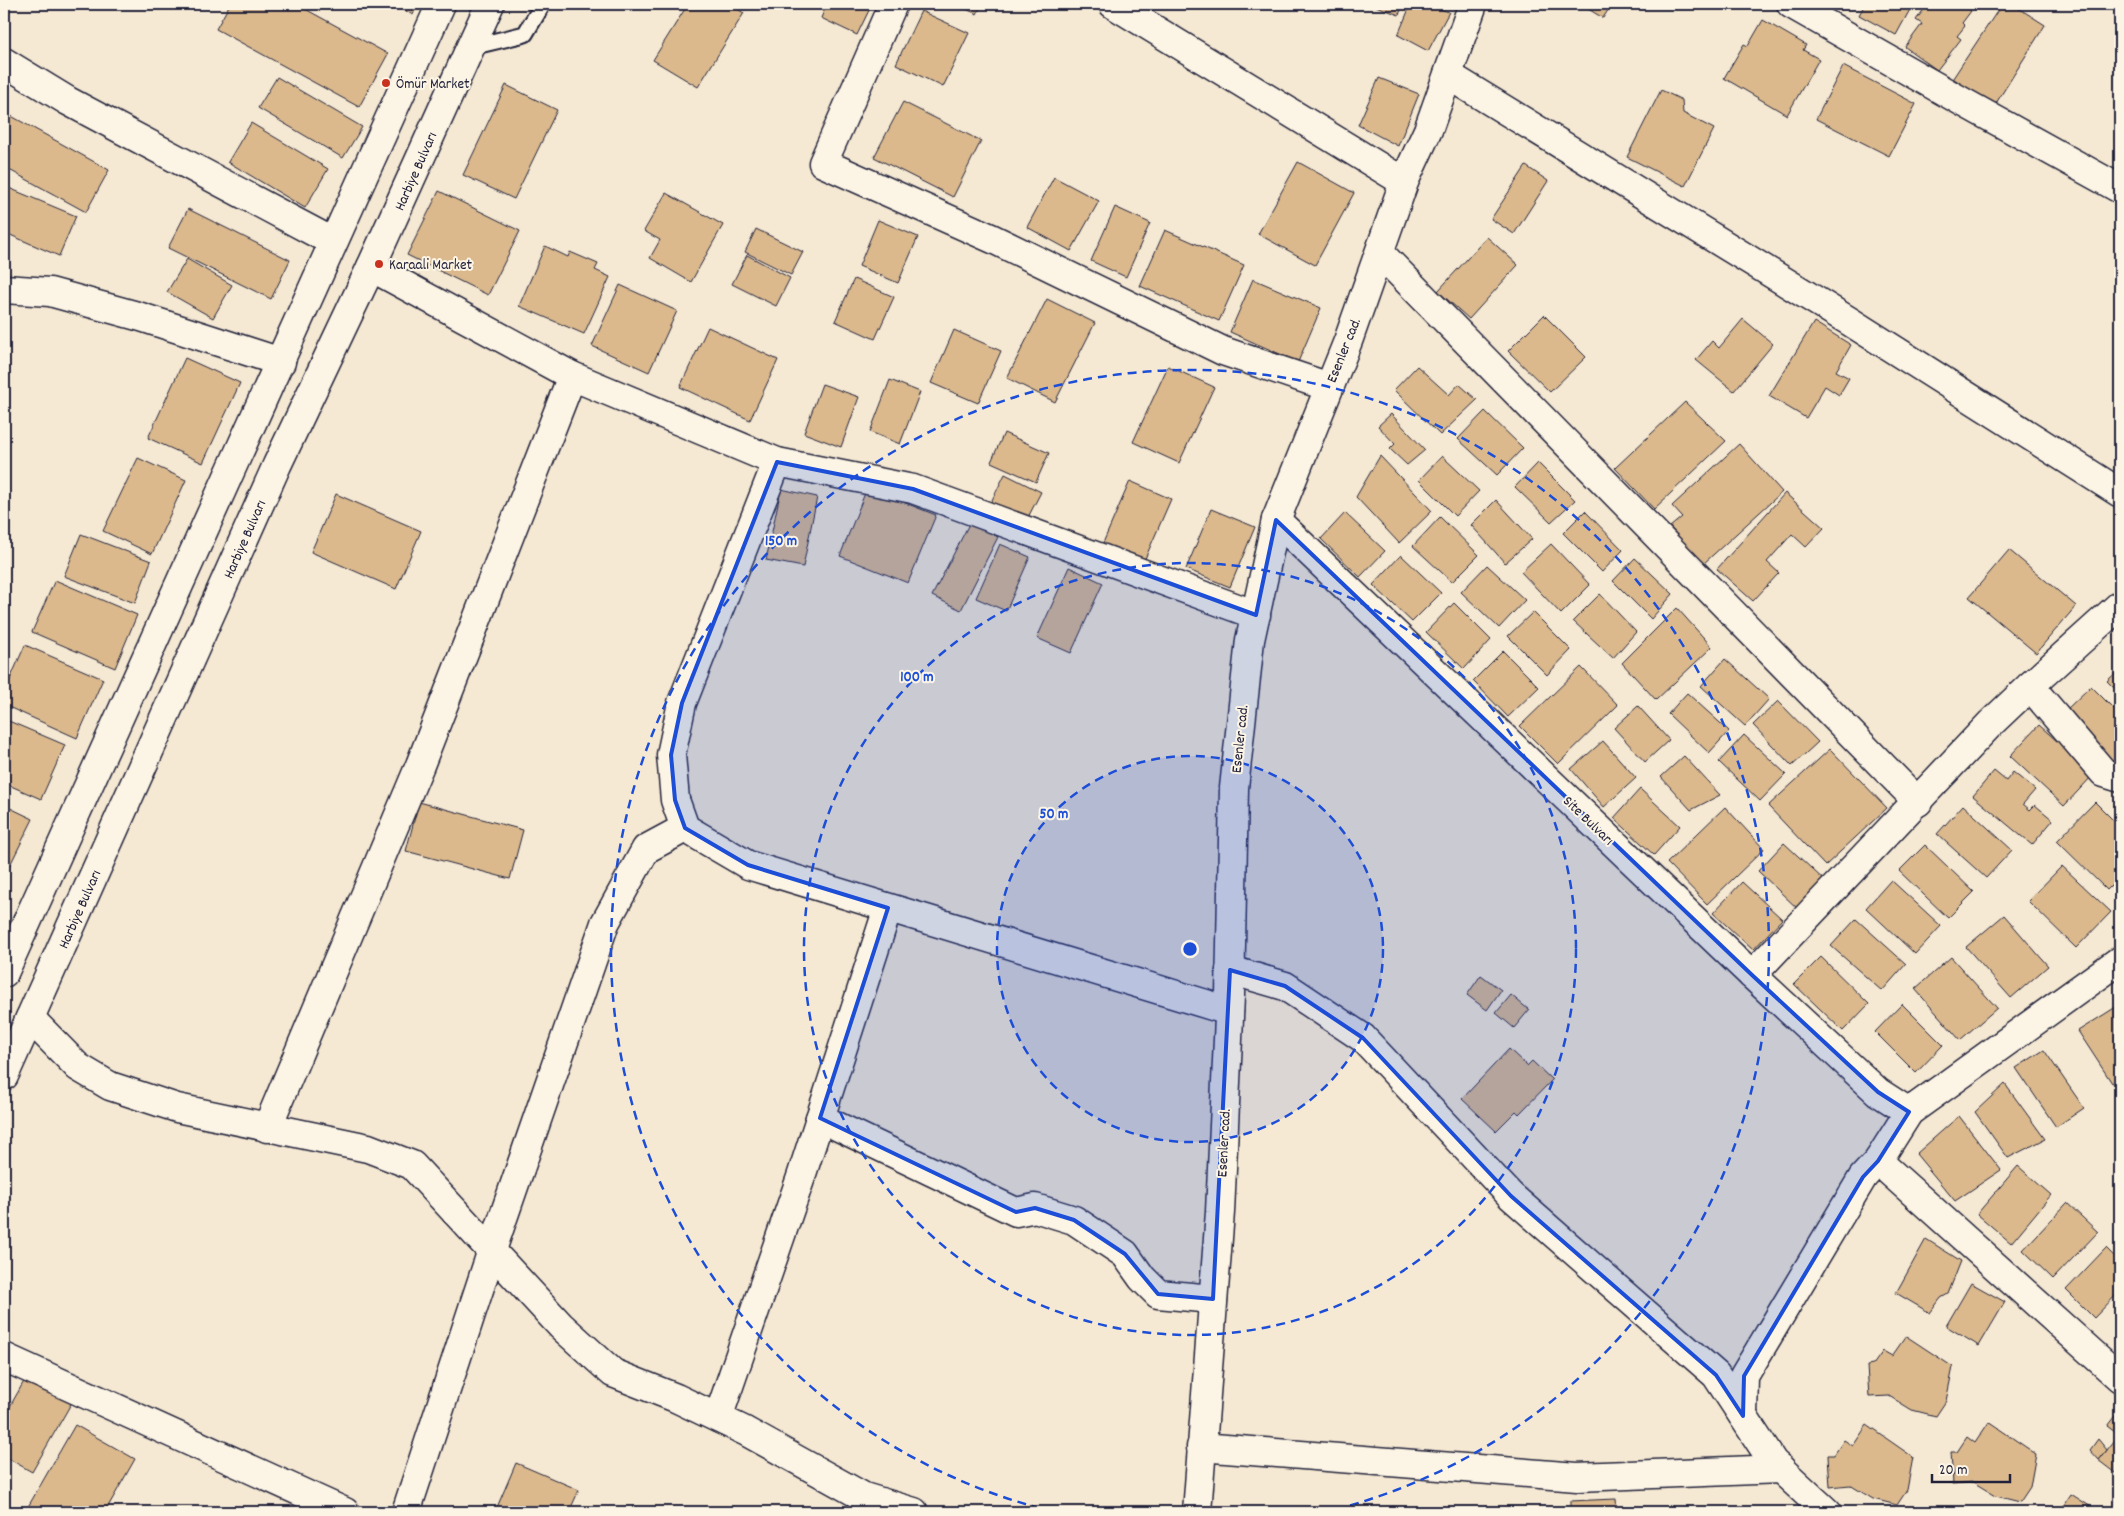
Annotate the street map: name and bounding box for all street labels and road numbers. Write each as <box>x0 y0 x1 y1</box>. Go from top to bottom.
street label: Harbiye Bulvarı <box>390 129 444 215</box>
street label: Esenler cad. <box>1322 315 1368 387</box>
street label: Harbiye Bulvarı <box>219 497 273 583</box>
street label: Esenler cad. <box>1226 704 1256 774</box>
street label: Site Bulvarı <box>1557 791 1618 852</box>
street label: Harbiye Bulvarı <box>54 867 108 953</box>
street label: Esenler cad. <box>1212 1108 1238 1178</box>

